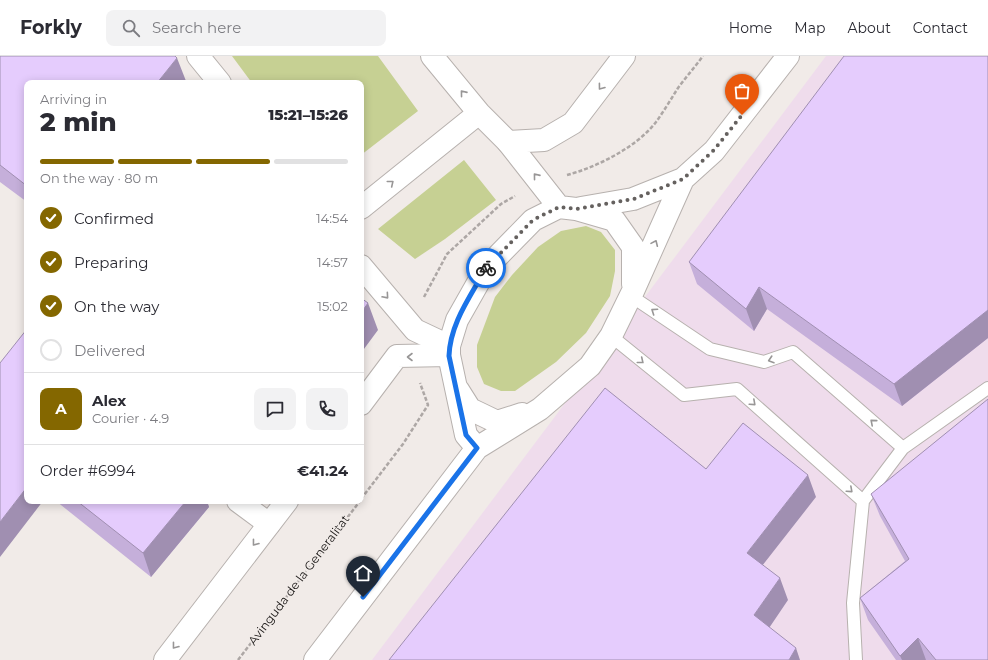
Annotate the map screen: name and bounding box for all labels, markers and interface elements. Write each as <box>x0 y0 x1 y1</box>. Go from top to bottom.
search box <box>106 10 386 46</box>
text: Forkly <box>20 16 82 39</box>
icon: search <box>120 17 142 39</box>
text: Search here <box>152 18 241 37</box>
text: Home <box>729 19 772 37</box>
text: Map <box>794 19 825 37</box>
text: About <box>847 19 891 37</box>
text: Contact <box>913 19 968 37</box>
pin <box>725 74 759 115</box>
icon: bag <box>731 80 753 102</box>
one-way arrow <box>598 83 605 90</box>
text: Arriving in <box>40 91 107 107</box>
one-way arrow <box>460 91 467 98</box>
text: 15:21–15:26 <box>268 105 348 124</box>
text: 2 min <box>40 106 117 138</box>
text: On the way · 80 m <box>40 170 158 186</box>
one-way arrow <box>533 173 540 180</box>
one-way arrow <box>387 181 394 188</box>
icon: check <box>40 207 62 229</box>
text: Confirmed <box>74 209 154 228</box>
text: 14:54 <box>316 210 348 226</box>
one-way arrow <box>650 239 658 247</box>
courier <box>466 248 506 288</box>
icon: check <box>40 251 62 273</box>
text: Preparing <box>74 253 149 272</box>
text: 14:57 <box>317 254 348 270</box>
icon: bike <box>475 257 497 279</box>
one-way arrow <box>381 291 388 298</box>
icon: check <box>40 295 62 317</box>
text: On the way <box>74 297 159 316</box>
text: 15:02 <box>317 298 348 314</box>
one-way arrow <box>652 309 659 316</box>
text: Delivered <box>74 341 146 360</box>
one-way arrow <box>407 353 413 361</box>
one-way arrow <box>768 355 775 364</box>
one-way arrow <box>637 356 644 363</box>
button: chat <box>254 388 296 430</box>
button: phone <box>306 388 348 430</box>
text: Alex <box>92 391 126 410</box>
one-way arrow <box>748 398 756 406</box>
text: A <box>55 399 67 418</box>
text: Courier · 4.9 <box>92 410 169 426</box>
one-way arrow <box>871 420 878 427</box>
text: Order #6994 <box>40 461 135 480</box>
text: €41.24 <box>297 461 348 480</box>
one-way arrow <box>845 485 853 492</box>
street label: Avinguda de la Generalitat <box>245 512 353 648</box>
one-way arrow <box>252 539 259 546</box>
pin <box>346 556 380 597</box>
icon: home <box>352 562 374 584</box>
one-way arrow <box>173 642 180 649</box>

